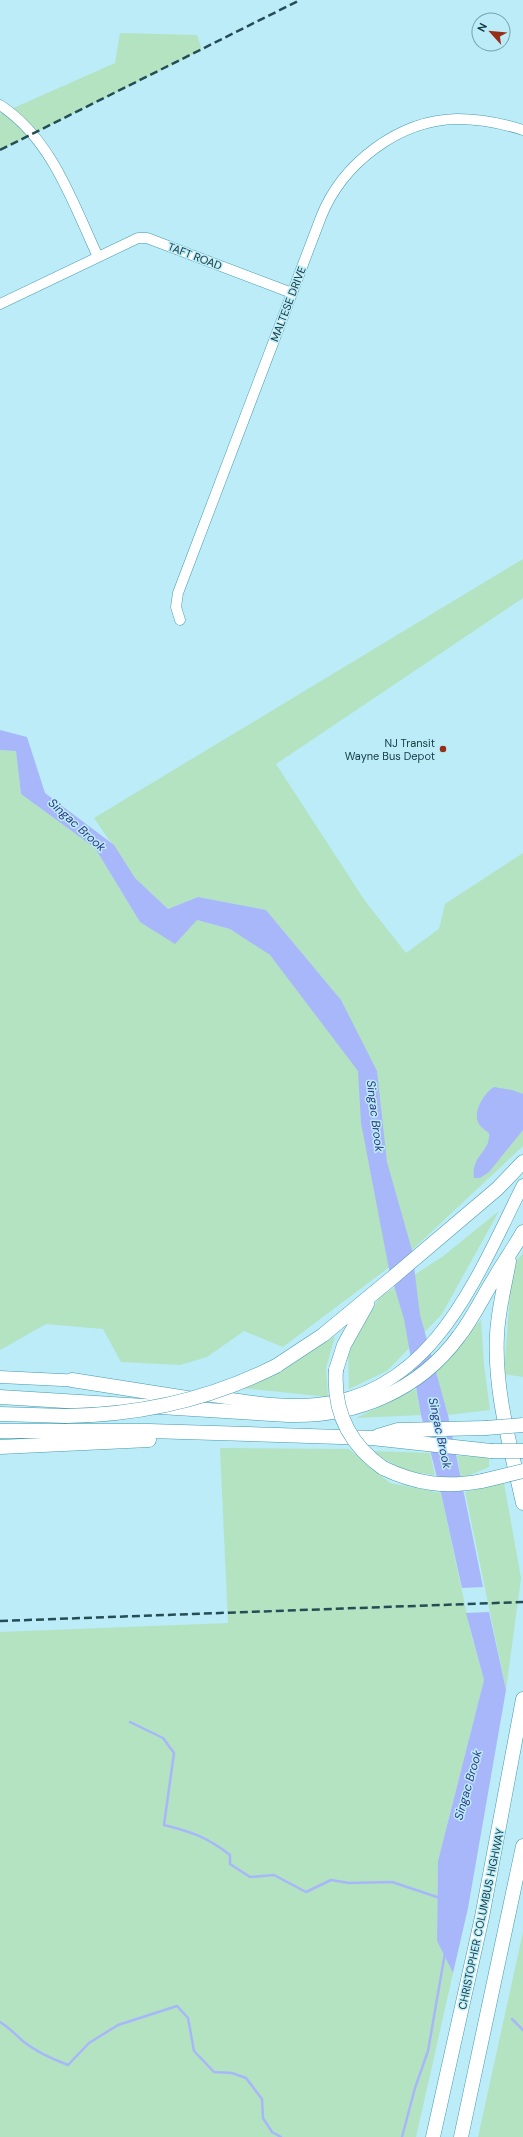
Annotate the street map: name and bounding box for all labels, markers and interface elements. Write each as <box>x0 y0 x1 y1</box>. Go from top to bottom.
north arrow <box>471 12 511 52</box>
text: N <box>474 21 490 34</box>
street label: TAFT ROAD <box>166 239 224 273</box>
street label: MALTESE DRIVE <box>267 264 309 344</box>
place label: NJ Transit Wayne Bus Depot <box>345 736 435 763</box>
marker: NJ Transit Wayne Bus Depot <box>438 744 448 754</box>
water label: Singac Brook <box>45 795 110 856</box>
water label: Singac Brook <box>363 1079 387 1154</box>
water label: Singac Brook <box>425 1396 456 1471</box>
water label: Singac Brook <box>450 1747 486 1822</box>
street label: CHRISTOPHER COLUMBUS HIGHWAY <box>455 1827 507 2011</box>

